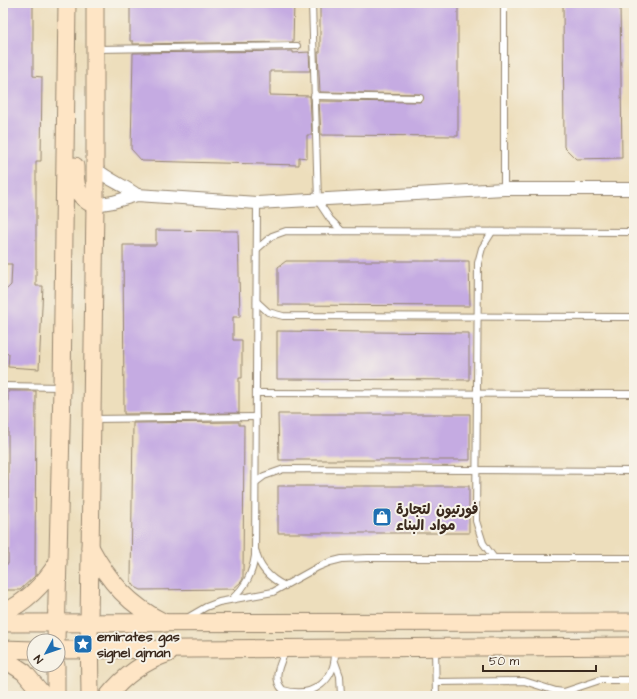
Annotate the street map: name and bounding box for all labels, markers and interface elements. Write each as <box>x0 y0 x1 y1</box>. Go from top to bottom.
place label: فورتيون لتجارة مواد البناء <box>396 500 478 536</box>
shop icon: فورتيون لتجارة مواد البناء <box>371 506 393 528</box>
place label: emirates gas signel ajman <box>97 627 180 664</box>
north arrow <box>26 633 66 673</box>
place icon: emirates gas signel ajman <box>72 633 94 655</box>
scale bar <box>483 647 596 673</box>
text: N <box>31 652 47 667</box>
text: 50 m <box>489 653 520 670</box>

